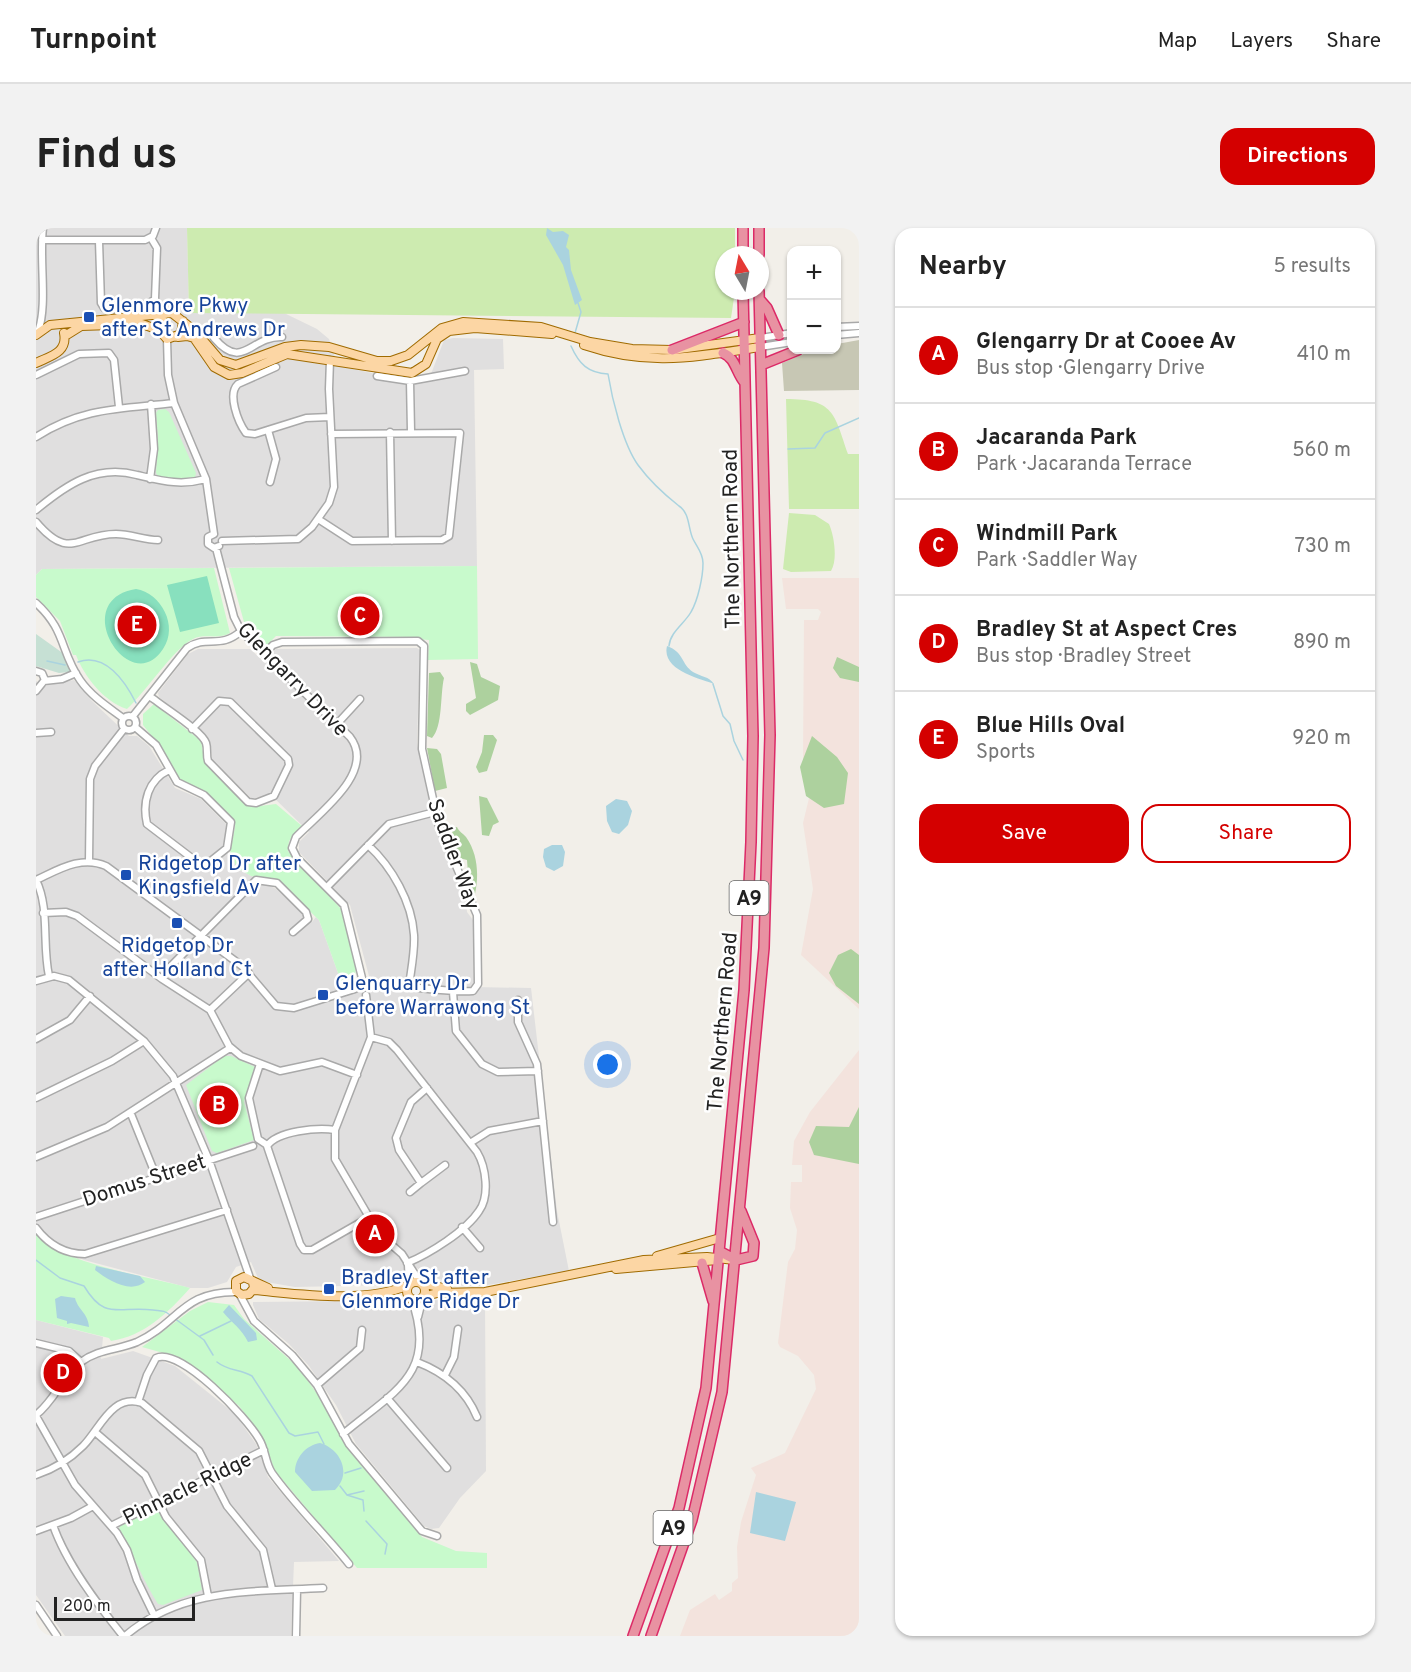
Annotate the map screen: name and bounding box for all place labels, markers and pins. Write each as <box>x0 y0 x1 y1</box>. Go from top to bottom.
place label: Glenmore Pkwy after St Andrews Dr <box>101 293 285 344</box>
marker: Glenmore Pkwy after St Andrews Dr <box>82 310 96 324</box>
pin: C <box>340 594 380 638</box>
pin: E <box>118 602 156 648</box>
place label: Ridgetop Dr after Kingsfield Av <box>138 851 301 902</box>
marker: Ridgetop Dr after Kingsfield Av <box>119 868 133 882</box>
marker: Ridgetop Dr after Holland Ct <box>170 916 184 930</box>
place label: Ridgetop Dr after Holland Ct <box>102 933 252 984</box>
place label: Glenquarry Dr before Warrawong St <box>335 971 530 1022</box>
marker: Glenquarry Dr before Warrawong St <box>316 988 330 1002</box>
pin: B <box>200 1082 238 1128</box>
pin: A <box>356 1212 394 1256</box>
place label: Bradley St after Glenmore Ridge Dr <box>341 1265 520 1316</box>
marker: Bradley St after Glenmore Ridge Dr <box>322 1282 336 1296</box>
pin: D <box>44 1350 82 1396</box>

